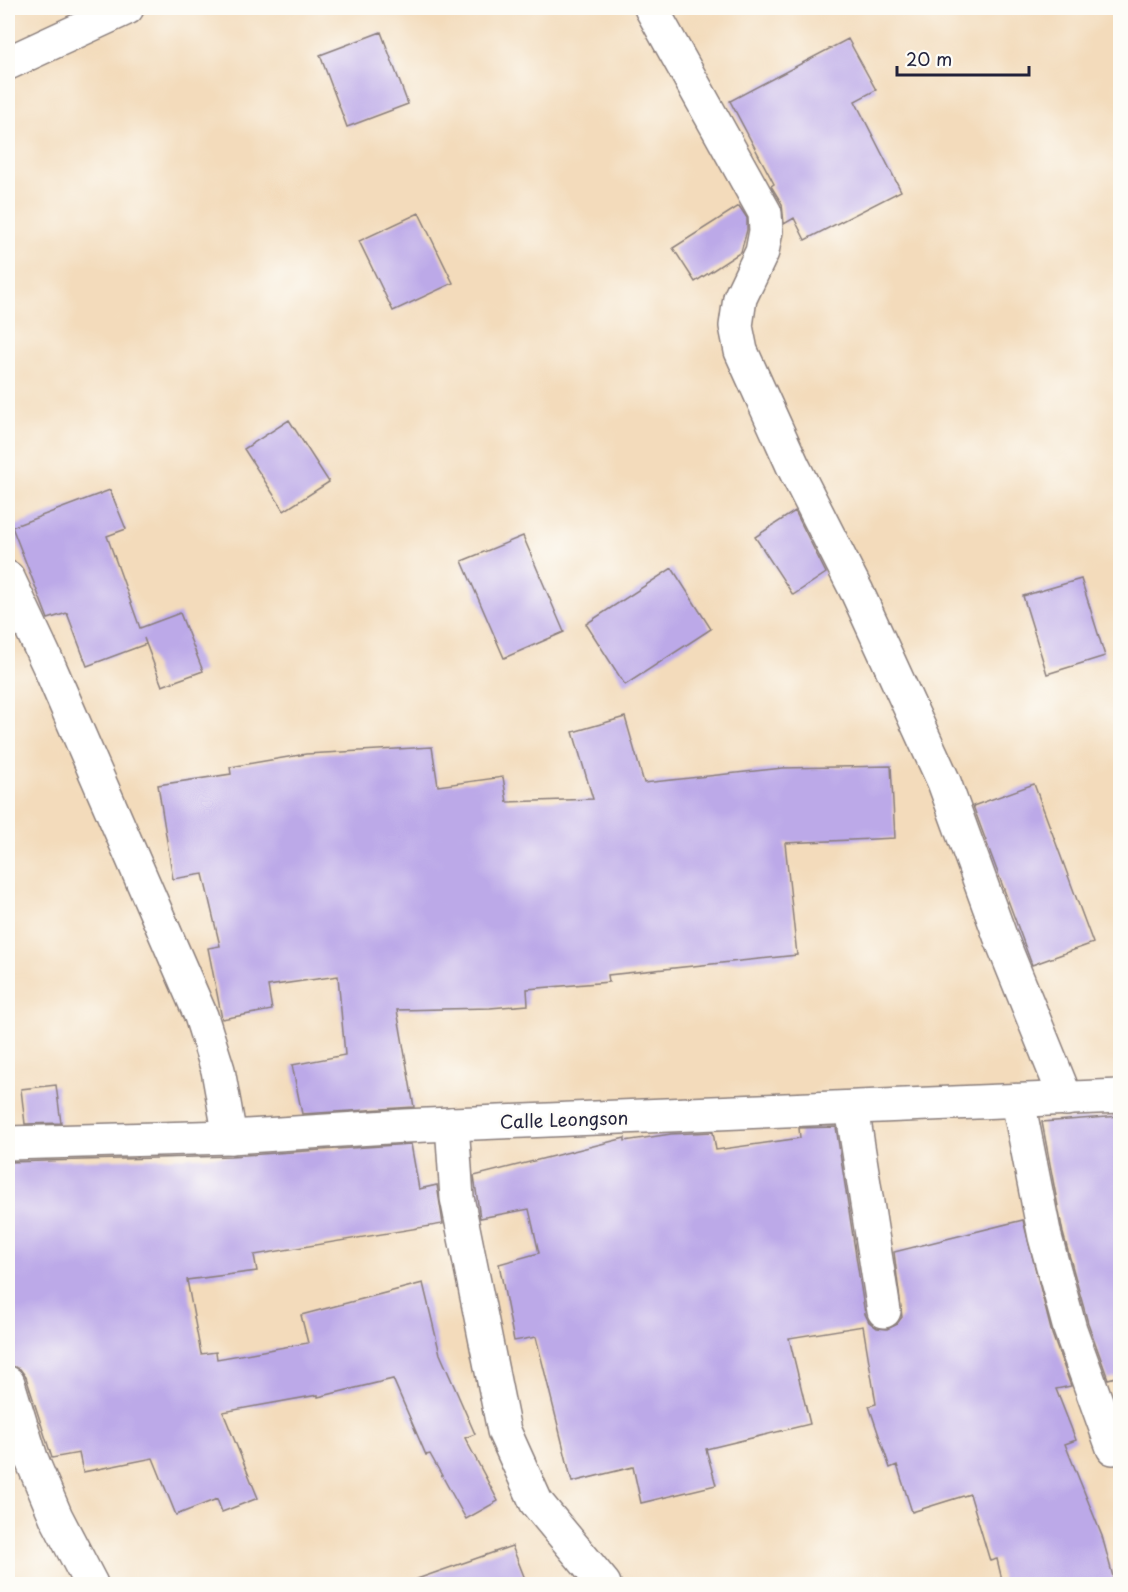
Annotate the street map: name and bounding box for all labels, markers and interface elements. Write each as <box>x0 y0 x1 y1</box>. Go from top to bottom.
scale bar <box>897 39 1029 77</box>
text: 20 m <box>906 45 952 72</box>
street label: Calle Leongson <box>499 1103 629 1135</box>

